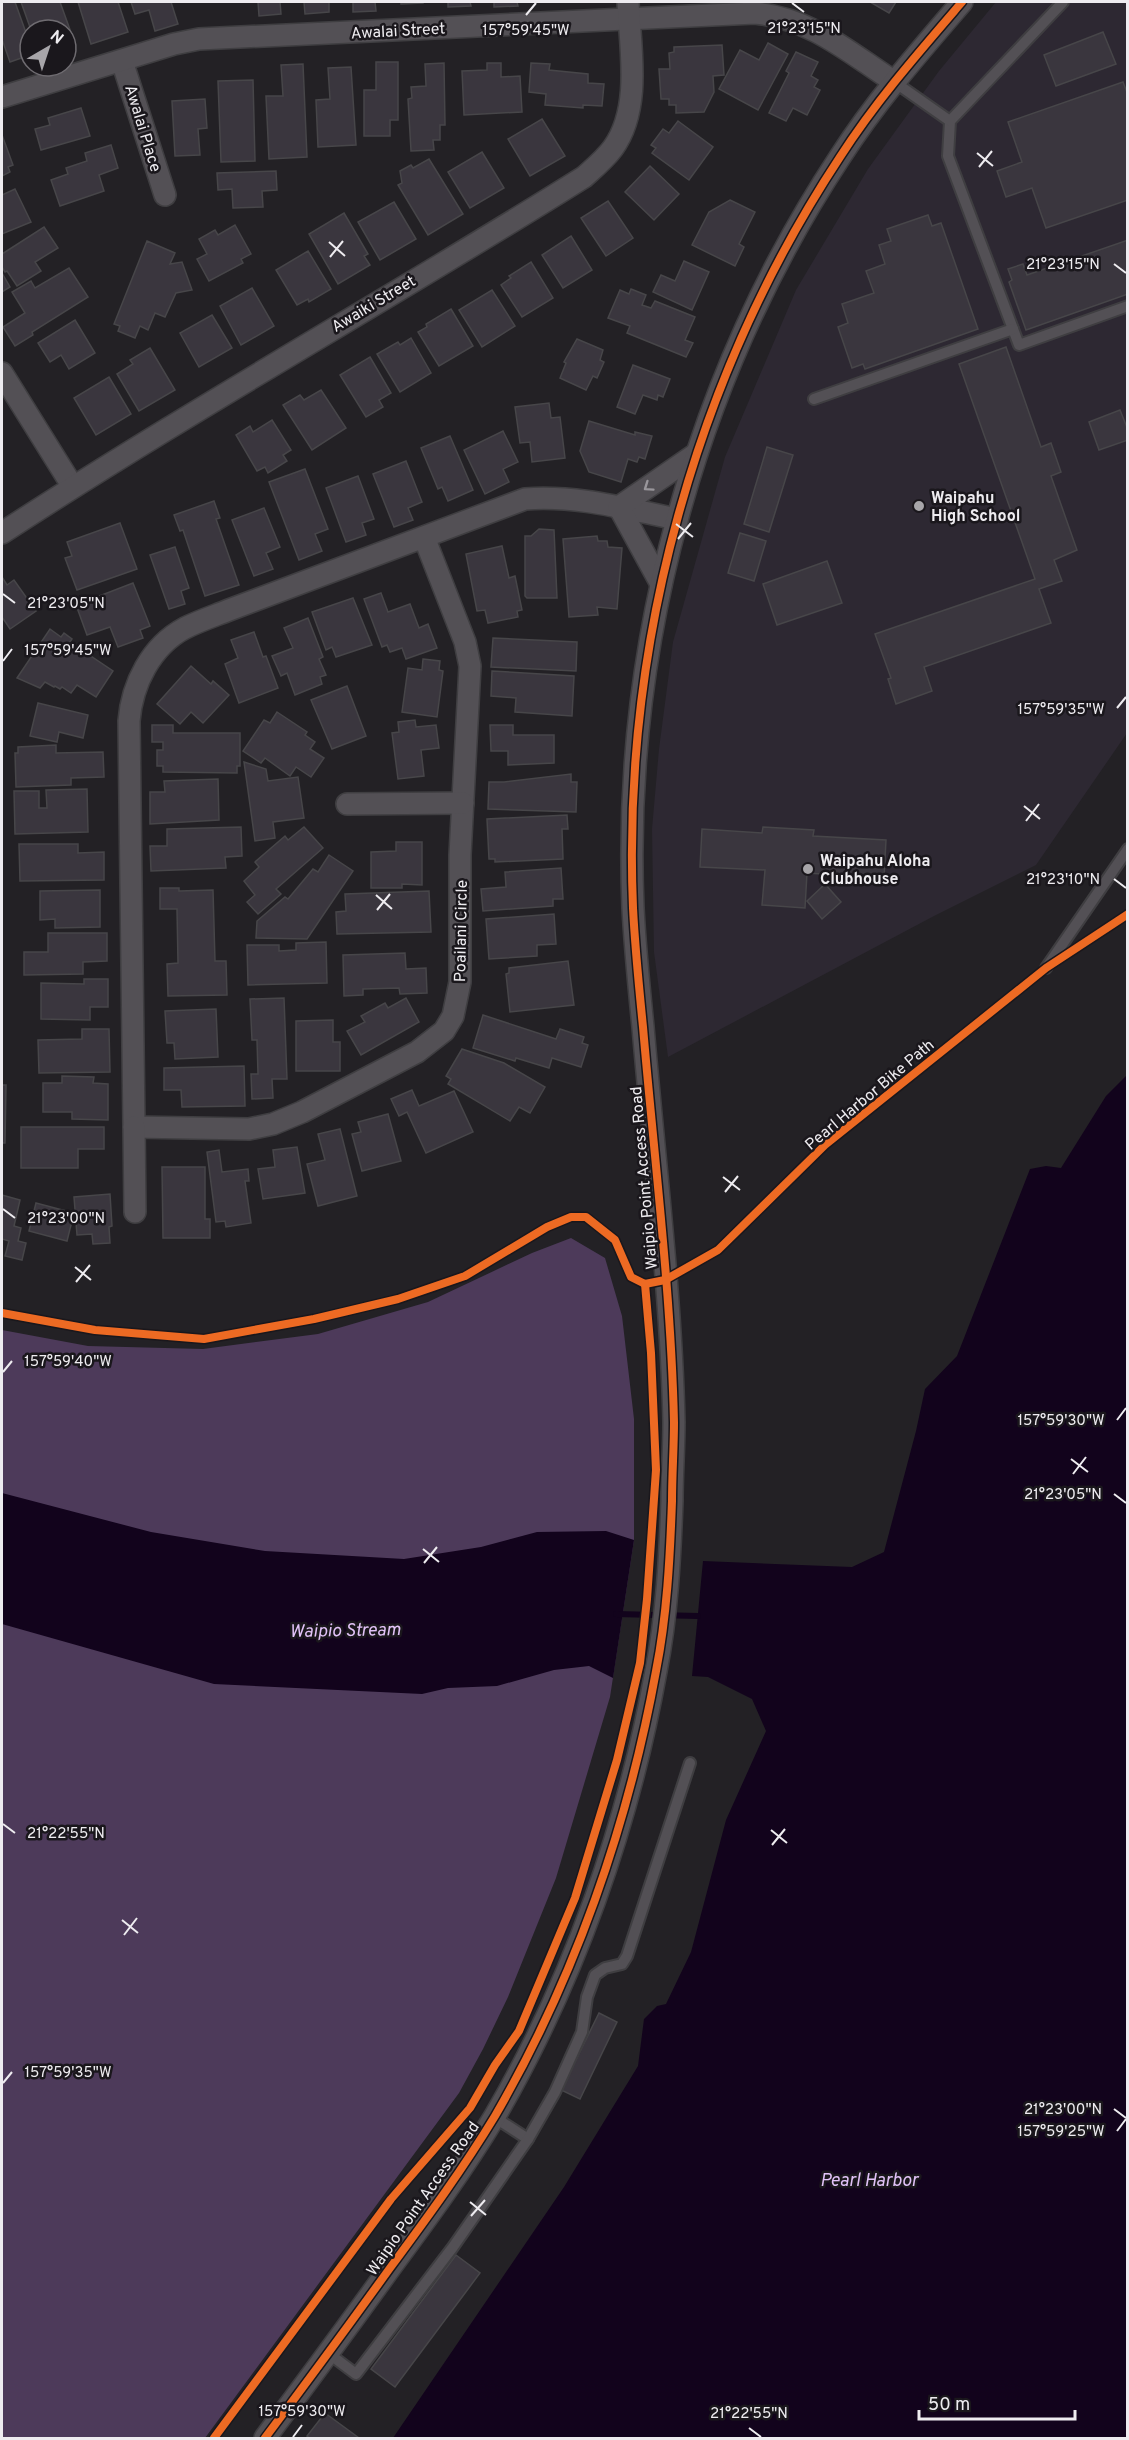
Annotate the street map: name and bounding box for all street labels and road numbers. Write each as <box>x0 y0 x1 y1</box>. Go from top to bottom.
street label: Awalai Street <box>350 20 446 44</box>
street label: Awalai Place <box>119 83 165 175</box>
street label: Awaiki Street <box>328 272 420 338</box>
street label: Poailani Circle <box>451 880 473 982</box>
street label: Pearl Harbor Bike Path <box>802 1036 939 1155</box>
street label: Waipio Point Access Road <box>627 1086 663 1270</box>
street label: Waipio Point Access Road <box>363 2118 484 2280</box>

